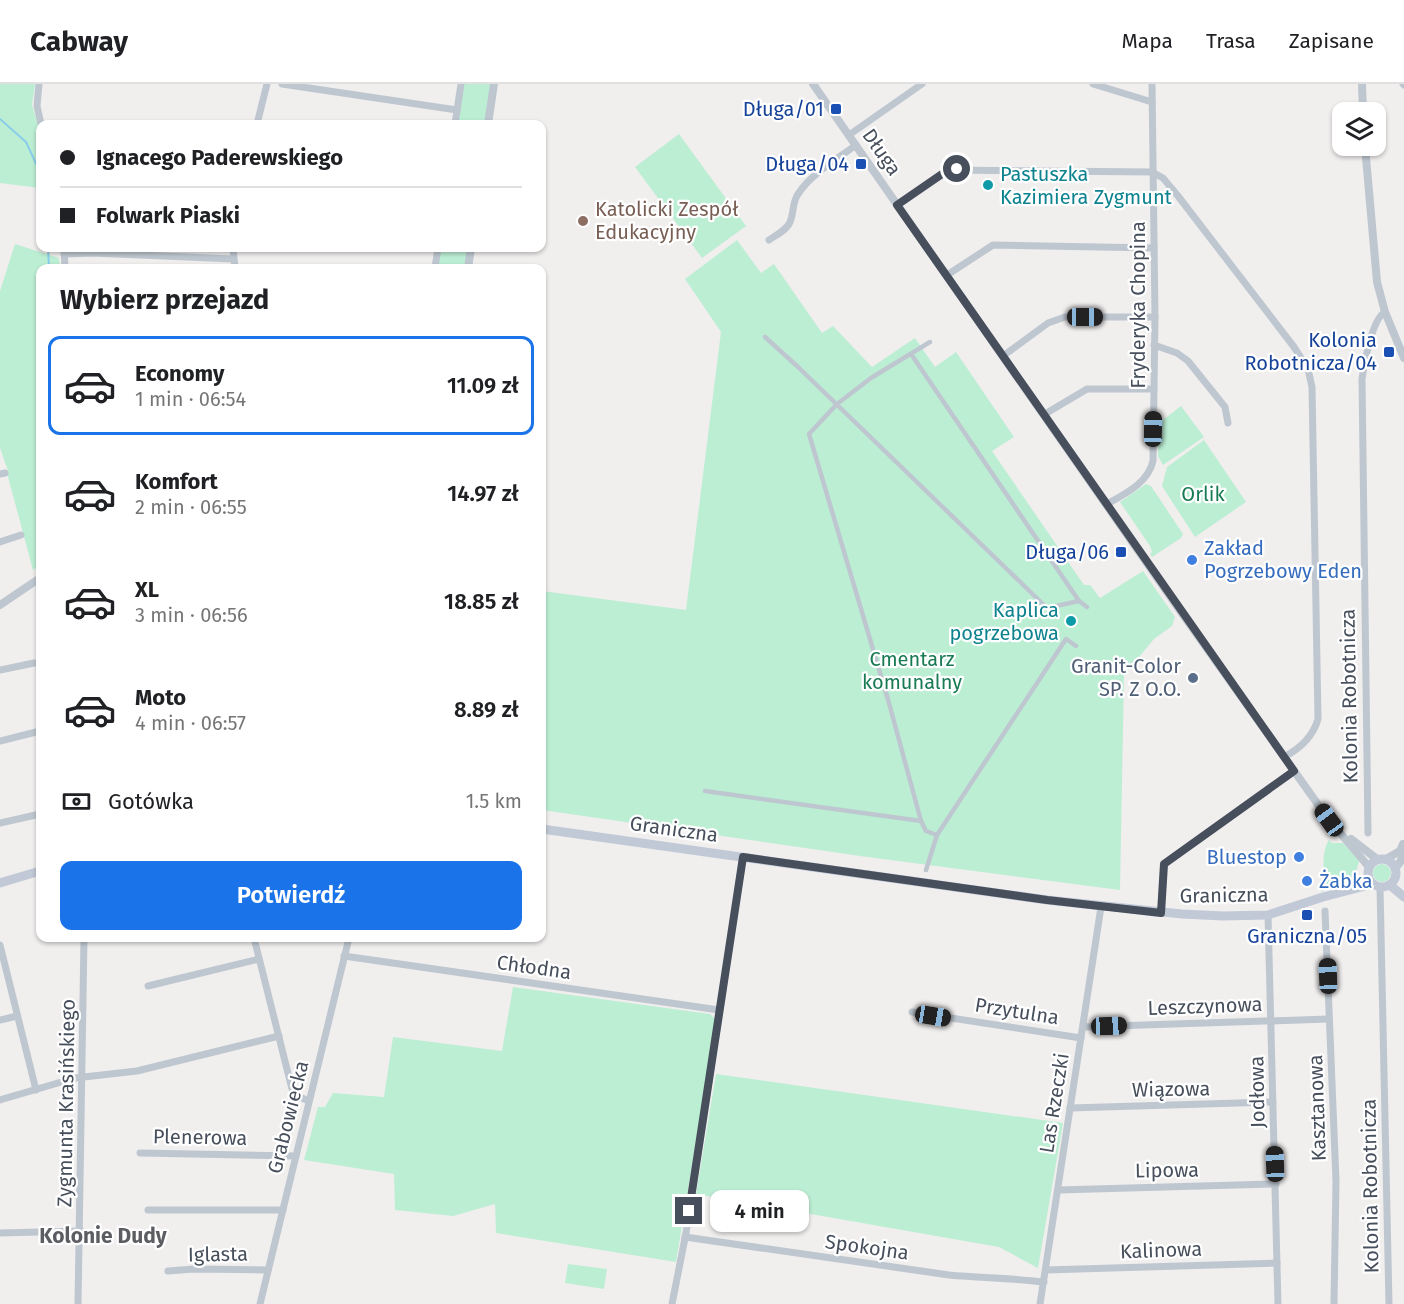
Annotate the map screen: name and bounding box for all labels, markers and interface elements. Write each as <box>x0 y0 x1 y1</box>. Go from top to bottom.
text: Cabway <box>30 25 128 58</box>
text: Mapa <box>1121 28 1173 54</box>
text: Trasa <box>1206 28 1256 54</box>
text: Zapisane <box>1289 28 1374 54</box>
place label: Długa/01 <box>743 97 824 121</box>
marker: Długa/01 <box>829 102 843 116</box>
map controls <box>1332 102 1386 156</box>
button: layers <box>1332 102 1386 156</box>
street label: Długa <box>857 124 907 180</box>
text: Ignacego Paderewskiego <box>96 144 343 171</box>
place label: Długa/04 <box>765 152 849 176</box>
route start <box>943 155 970 182</box>
marker: Długa/04 <box>854 157 868 171</box>
place label: Pastuszka Kazimiera Zygmunt <box>1000 162 1173 209</box>
marker: Pastuszka Kazimiera Zygmunt <box>981 178 995 192</box>
place label: Katolicki Zespół Edukacyjny <box>595 197 739 244</box>
text: Folwark Piaski <box>96 202 240 229</box>
marker: Katolicki Zespół Edukacyjny <box>576 214 590 228</box>
street label: Fryderyka Chopina <box>1126 221 1150 389</box>
text: Wybierz przejazd <box>60 284 269 316</box>
car <box>1067 308 1103 326</box>
place label: Kolonia Robotnicza/04 <box>1245 328 1377 375</box>
marker: Kolonia Robotnicza/04 <box>1382 345 1396 359</box>
icon: car <box>63 359 117 413</box>
text: Economy <box>135 360 224 387</box>
text: 11.09 zł <box>447 372 519 399</box>
text: 1 min · 06:54 <box>135 387 246 411</box>
car <box>1144 411 1162 447</box>
icon: car <box>63 467 117 521</box>
text: Komfort <box>135 468 218 495</box>
text: 14.97 zł <box>447 480 519 507</box>
park label: Orlik <box>1181 482 1225 506</box>
text: 2 min · 06:55 <box>135 495 247 519</box>
place label: Zakład Pogrzebowy Eden <box>1204 536 1362 583</box>
place label: Długa/06 <box>1025 540 1109 564</box>
marker: Długa/06 <box>1114 545 1128 559</box>
marker: Zakład Pogrzebowy Eden <box>1185 553 1199 567</box>
icon: car <box>63 575 117 629</box>
text: XL <box>135 576 159 603</box>
text: 18.85 zł <box>444 588 519 615</box>
place label: Kaplica pogrzebowa <box>949 598 1059 645</box>
text: 3 min · 06:56 <box>135 603 248 627</box>
street label: Kolonia Robotnicza <box>1335 608 1363 784</box>
marker: Kaplica pogrzebowa <box>1064 614 1078 628</box>
park label: Cmentarz komunalny <box>862 647 962 694</box>
place label: Granit-Color SP. Z O.O. <box>1071 654 1181 701</box>
marker: Granit-Color SP. Z O.O. <box>1186 671 1200 685</box>
icon: car <box>63 683 117 737</box>
text: Moto <box>135 684 186 711</box>
text: 8.89 zł <box>454 696 519 723</box>
text: 4 min · 06:57 <box>135 711 246 735</box>
icon: cash <box>60 785 93 818</box>
text: Gotówka <box>108 788 194 815</box>
text: 1.5 km <box>466 789 522 813</box>
car <box>1311 800 1347 840</box>
street label: Graniczna <box>628 811 720 847</box>
place label: Bluestop <box>1207 845 1287 869</box>
marker: Bluestop <box>1292 850 1306 864</box>
button: Potwierdź <box>60 861 522 930</box>
place label: Żabka <box>1319 869 1373 893</box>
marker: Żabka <box>1300 874 1314 888</box>
street label: Graniczna <box>1179 882 1269 908</box>
marker: Graniczna/05 <box>1300 908 1314 922</box>
place label: Graniczna/05 <box>1247 924 1367 948</box>
street label: Chłodna <box>495 950 573 984</box>
car <box>1318 958 1338 994</box>
street label: Leszczynowa <box>1147 992 1263 1020</box>
street label: Przytulna <box>973 993 1061 1029</box>
street label: Zygmunta Krasińskiego <box>52 999 80 1207</box>
car <box>914 1004 952 1028</box>
car <box>1091 1016 1127 1036</box>
street label: Las Rzeczki <box>1034 1051 1074 1155</box>
street label: Kasztanowa <box>1303 1054 1331 1162</box>
street label: Jodłowa <box>1244 1056 1270 1128</box>
street label: Grabowiecka <box>262 1058 314 1176</box>
street label: Wiązowa <box>1132 1076 1210 1102</box>
street label: Kolonia Robotnicza <box>1356 1098 1384 1274</box>
street label: Plenerowa <box>153 1124 247 1150</box>
car <box>1265 1146 1285 1182</box>
street label: Lipowa <box>1135 1157 1199 1183</box>
callout: 4 min <box>710 1190 809 1232</box>
route end <box>675 1197 702 1224</box>
text: 4 min <box>734 1199 785 1223</box>
district label: Kolonie Dudy <box>39 1223 167 1249</box>
street label: Spokojna <box>824 1229 910 1265</box>
street label: Kalinowa <box>1120 1237 1202 1263</box>
street label: Iglasta <box>188 1241 248 1267</box>

